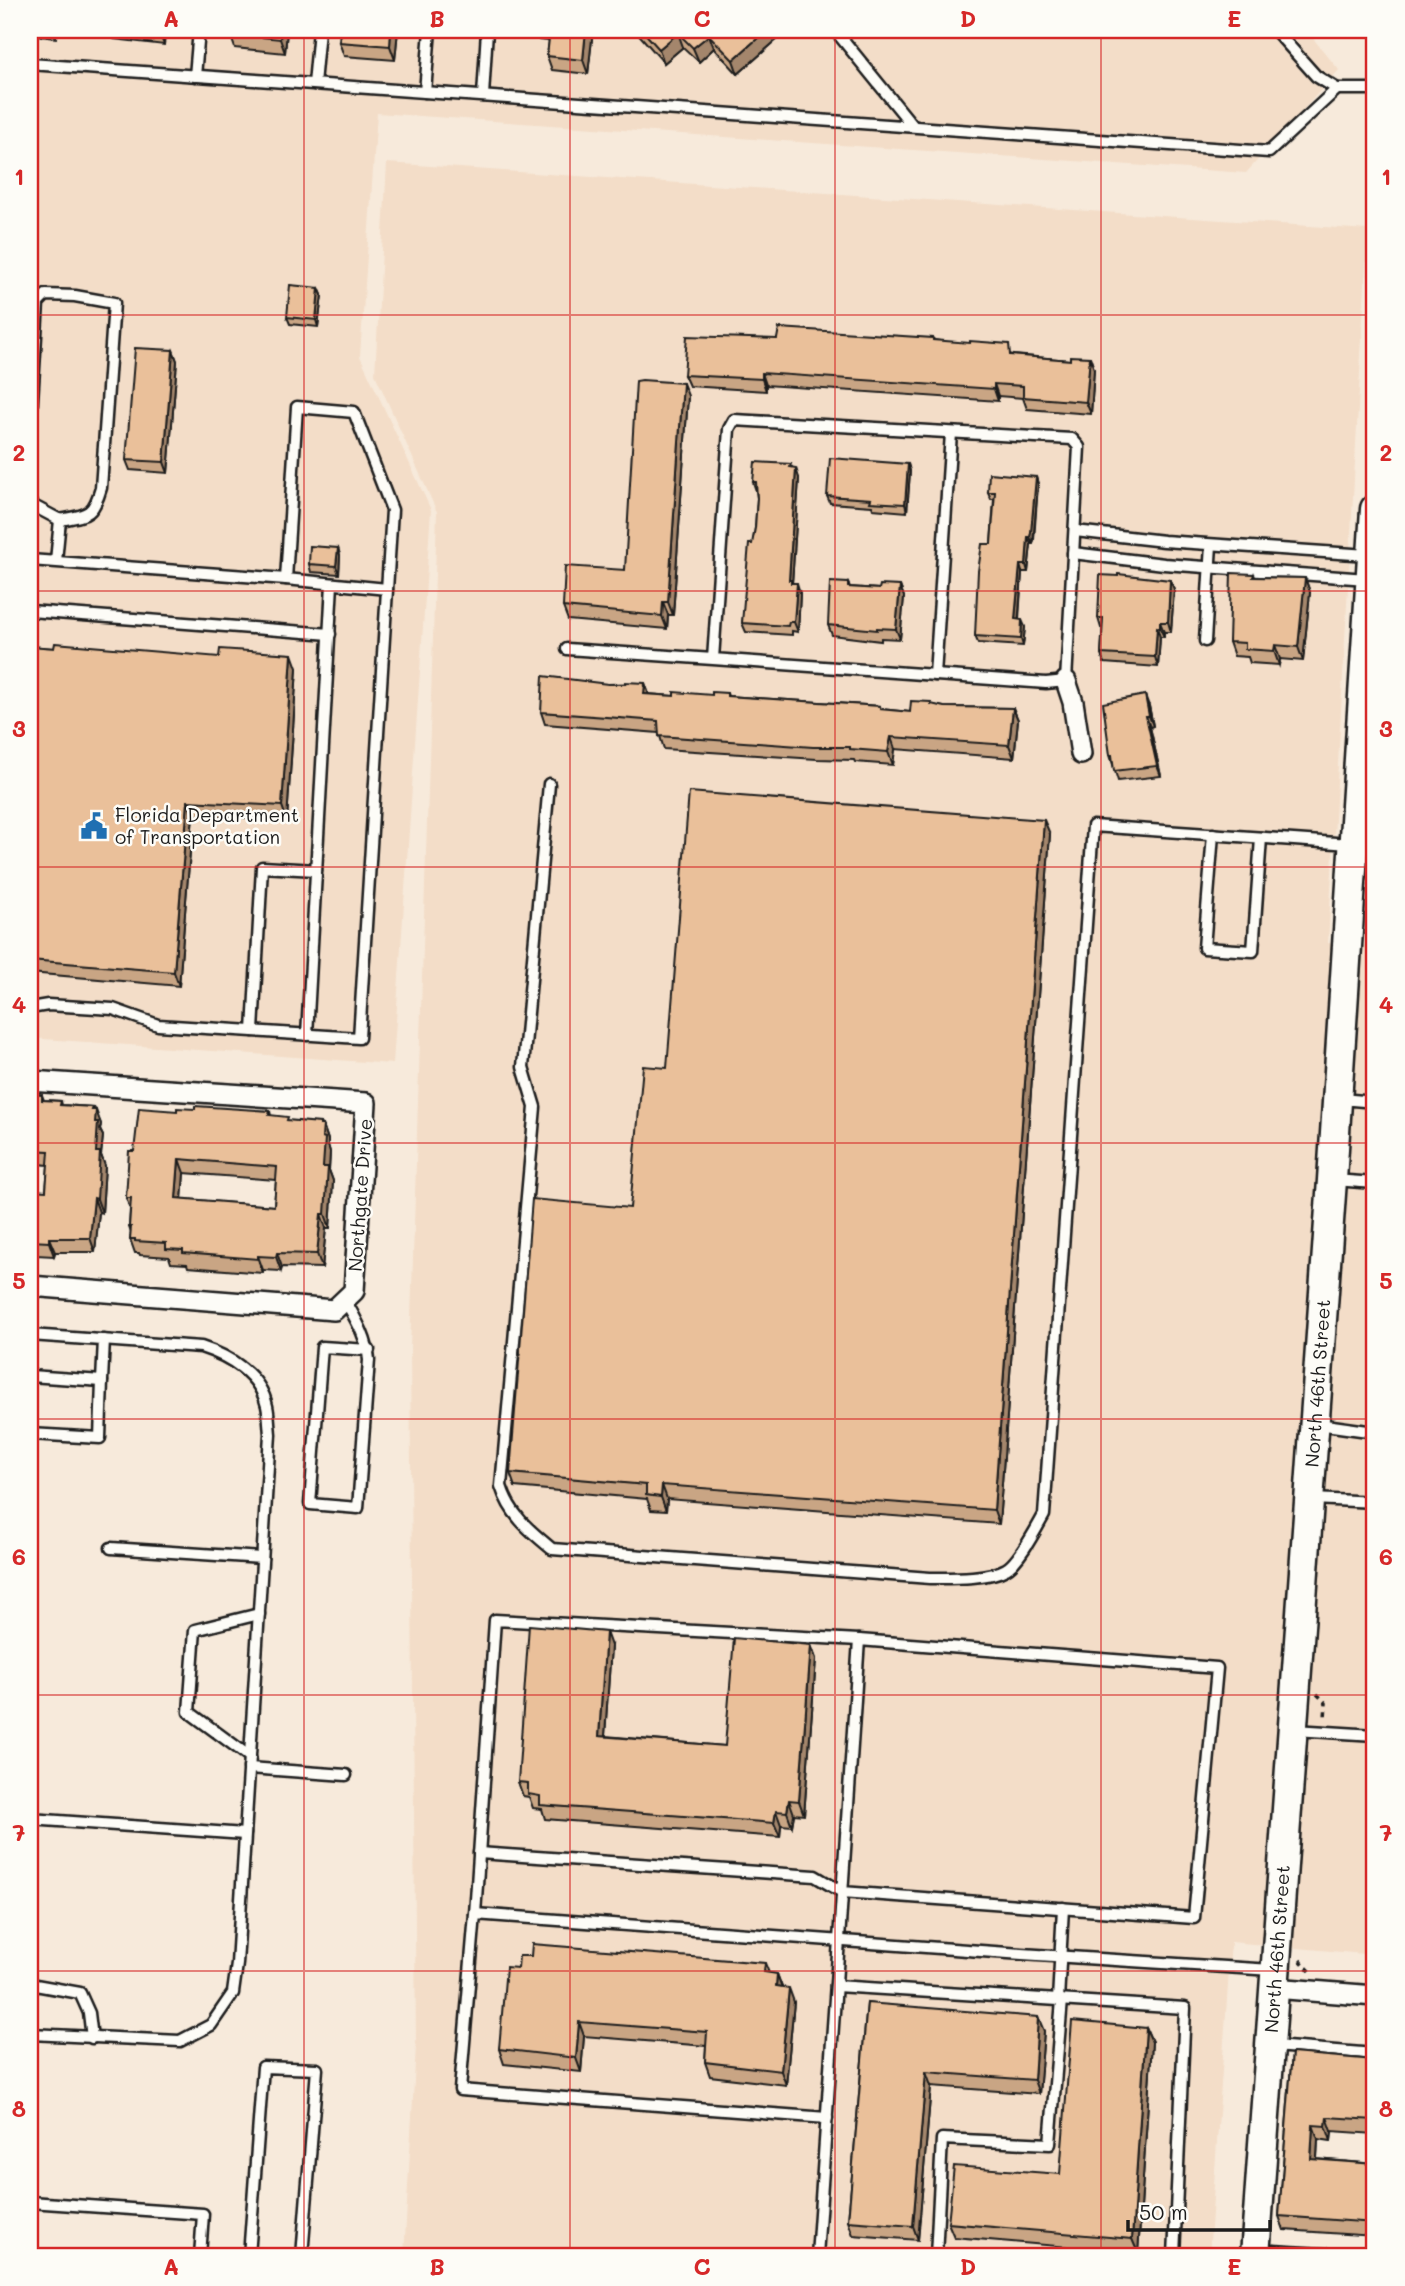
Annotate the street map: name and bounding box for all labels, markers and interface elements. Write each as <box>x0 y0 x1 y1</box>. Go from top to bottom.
text: A <box>163 3 179 33</box>
text: B <box>429 3 445 33</box>
text: C <box>693 3 711 33</box>
text: D <box>960 3 976 33</box>
text: E <box>1227 3 1241 33</box>
text: 1 <box>14 161 24 191</box>
text: 1 <box>1381 161 1391 191</box>
text: 2 <box>13 437 25 467</box>
text: 2 <box>1380 437 1392 467</box>
text: 3 <box>12 713 26 743</box>
text: 3 <box>1379 713 1393 743</box>
place label: Florida Department of Transportation <box>115 802 299 849</box>
public building icon: Florida Department of Transportation <box>79 811 109 841</box>
text: 4 <box>12 989 26 1019</box>
text: 4 <box>1379 989 1393 1019</box>
street label: Northgate Drive <box>342 1118 377 1272</box>
text: 5 <box>12 1265 26 1295</box>
text: 5 <box>1379 1265 1393 1295</box>
street label: North 46th Street <box>1298 1298 1335 1468</box>
text: 6 <box>12 1541 26 1571</box>
text: 6 <box>1379 1541 1393 1571</box>
text: 7 <box>13 1817 26 1847</box>
text: 7 <box>1380 1817 1393 1847</box>
street label: North 46th Street <box>1258 1864 1295 2034</box>
text: 8 <box>12 2093 26 2123</box>
text: 8 <box>1379 2093 1393 2123</box>
scale bar <box>1128 2188 1270 2232</box>
text: 50 m <box>1139 2198 1188 2225</box>
text: A <box>163 2251 179 2281</box>
text: B <box>429 2251 445 2281</box>
text: C <box>693 2251 711 2281</box>
text: D <box>960 2251 976 2281</box>
text: E <box>1227 2251 1241 2281</box>

